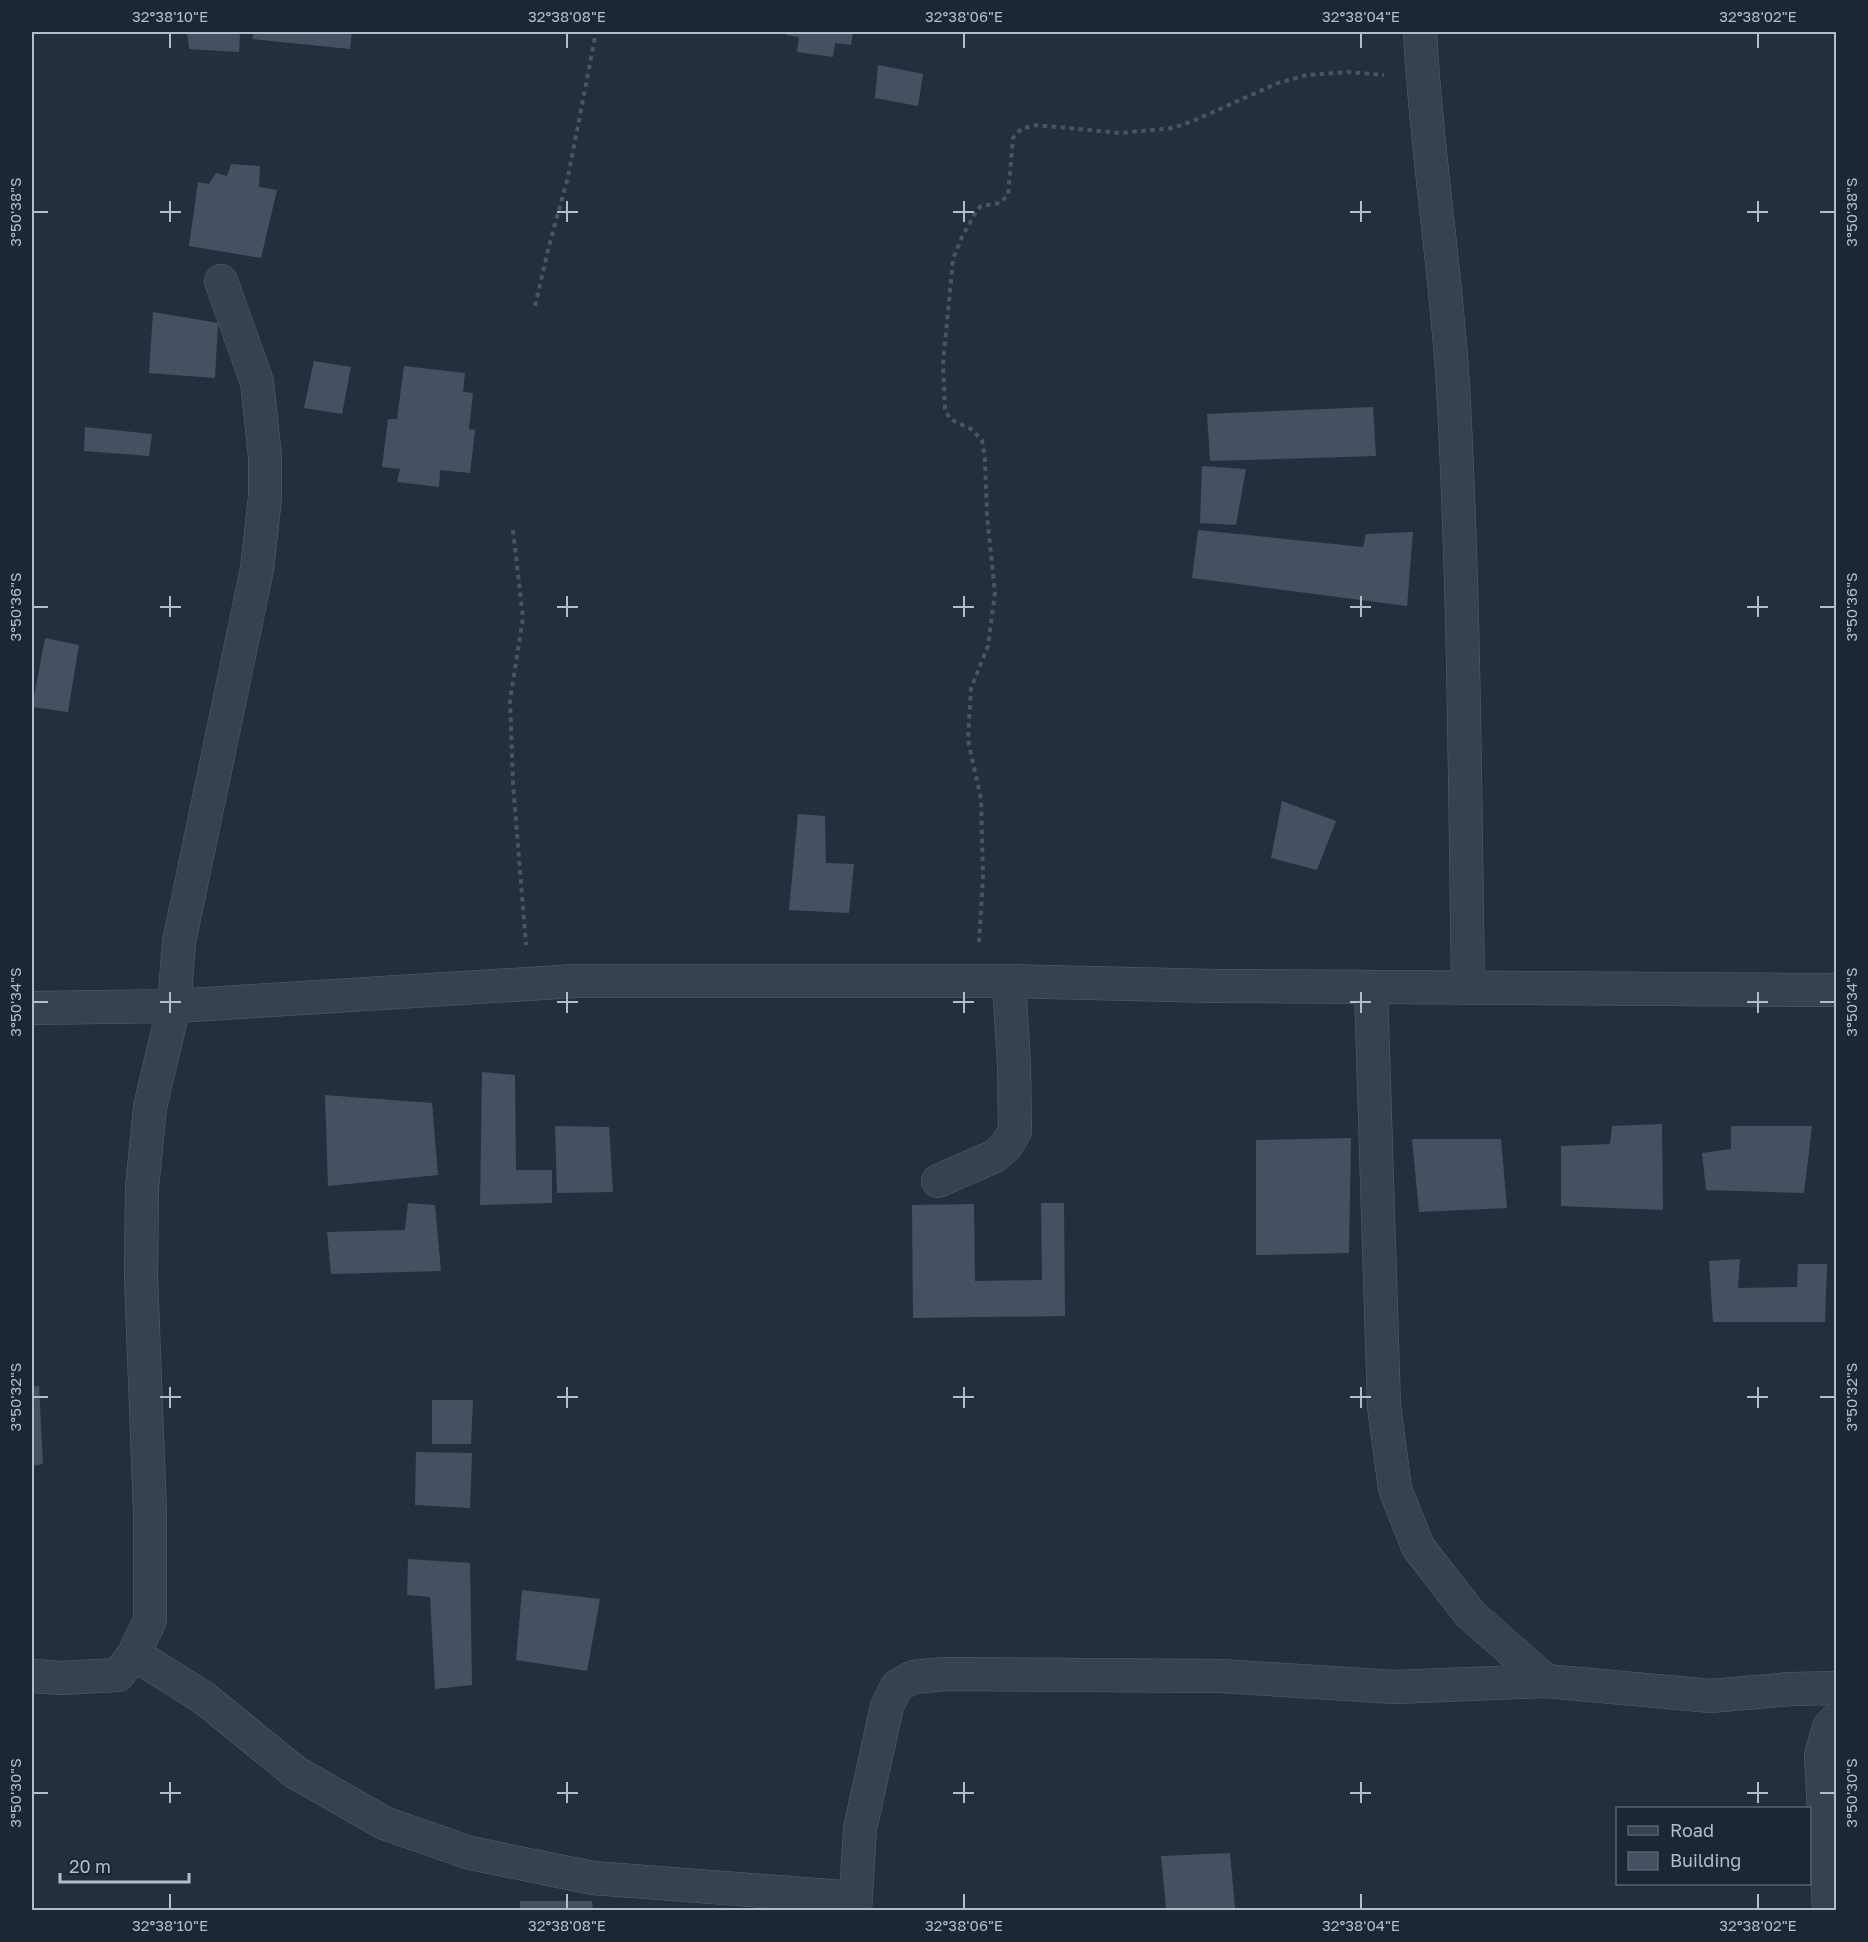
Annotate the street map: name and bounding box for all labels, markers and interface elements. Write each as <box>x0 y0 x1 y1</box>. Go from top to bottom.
text: 32°38'10"E <box>132 7 208 25</box>
text: 32°38'08"E <box>528 7 606 25</box>
text: 32°38'06"E <box>925 7 1003 25</box>
text: 32°38'04"E <box>1322 7 1400 25</box>
text: 32°38'02"E <box>1719 7 1797 25</box>
text: 3°50'38"S <box>6 177 24 247</box>
text: 3°50'38"S <box>1842 177 1860 247</box>
text: 3°50'36"S <box>6 572 24 642</box>
text: 3°50'36"S <box>1842 572 1860 642</box>
text: 3°50'34"S <box>6 967 24 1037</box>
text: 3°50'34"S <box>1842 967 1860 1037</box>
text: 3°50'32"S <box>6 1363 24 1431</box>
text: 3°50'32"S <box>1842 1363 1860 1431</box>
text: 3°50'30"S <box>6 1758 24 1828</box>
text: 3°50'30"S <box>1842 1758 1860 1828</box>
legend <box>1616 1807 1811 1885</box>
text: Road <box>1670 1819 1714 1841</box>
scale bar <box>60 1846 189 1884</box>
text: Building <box>1670 1849 1741 1871</box>
text: 20 m <box>69 1855 111 1877</box>
text: 32°38'10"E <box>132 1916 208 1934</box>
text: 32°38'08"E <box>528 1916 606 1934</box>
text: 32°38'06"E <box>925 1916 1003 1934</box>
text: 32°38'04"E <box>1322 1916 1400 1934</box>
text: 32°38'02"E <box>1719 1916 1797 1934</box>

